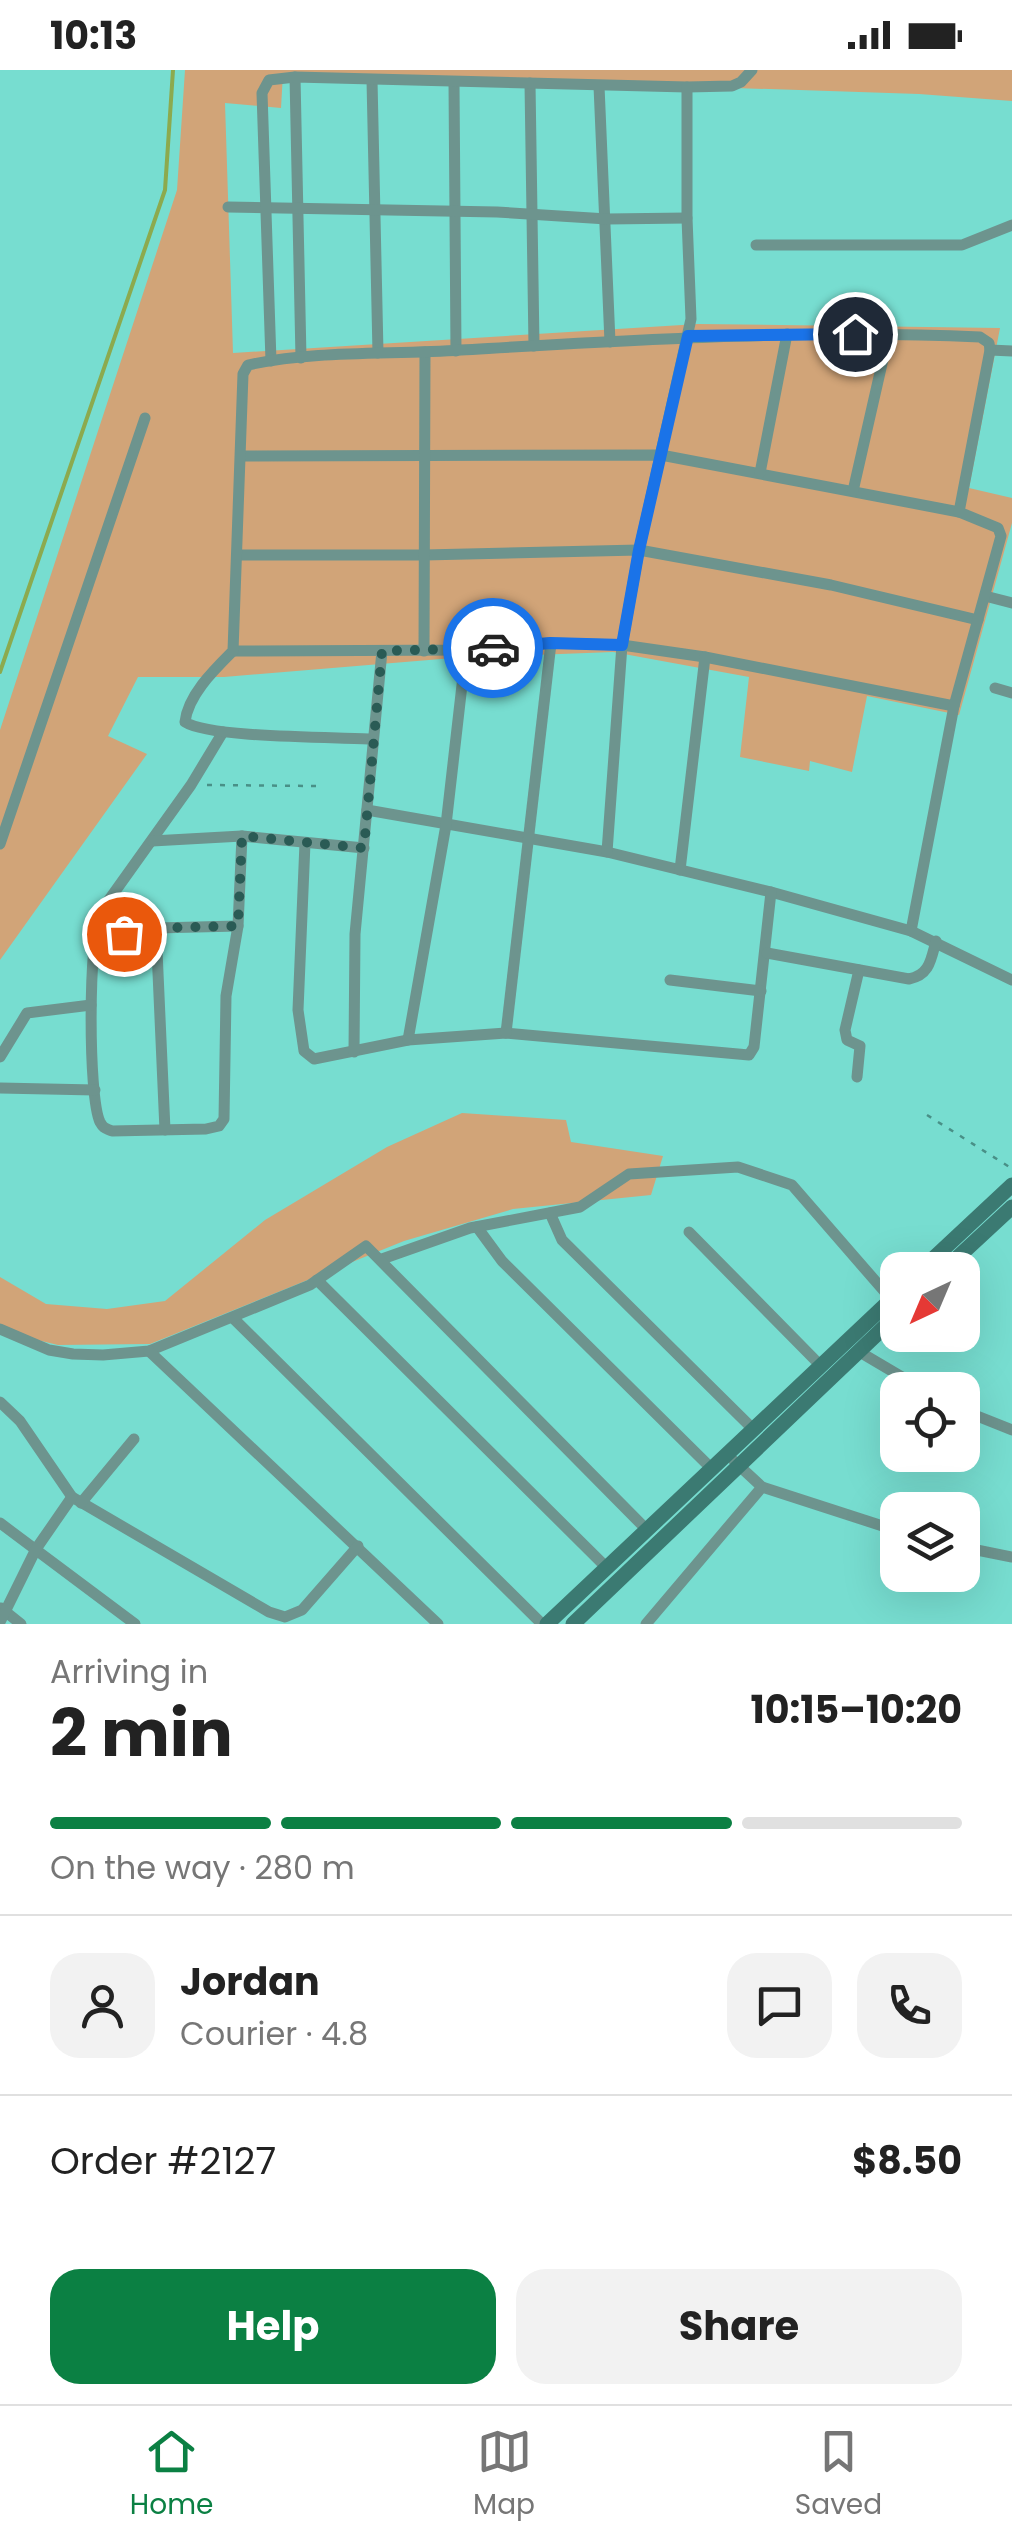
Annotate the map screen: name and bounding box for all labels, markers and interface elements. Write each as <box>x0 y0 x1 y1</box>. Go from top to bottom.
text: 10:13 <box>50 9 137 62</box>
pin <box>813 292 898 377</box>
icon: home <box>828 307 883 362</box>
courier <box>443 598 543 698</box>
icon: car <box>466 621 521 676</box>
pin <box>82 892 167 977</box>
icon: bag <box>97 907 152 962</box>
north arrow <box>880 1252 980 1352</box>
map controls <box>880 1252 980 1592</box>
button: locate <box>880 1372 980 1472</box>
button: layers <box>880 1492 980 1592</box>
text: Arriving in <box>50 1649 208 1694</box>
text: 10:15–10:20 <box>750 1683 962 1736</box>
text: 2 min <box>50 1688 233 1779</box>
text: On the way · 280 m <box>50 1845 355 1890</box>
button: person <box>50 1953 155 2058</box>
button: chat <box>727 1953 832 2058</box>
button: phone <box>857 1953 962 2058</box>
text: Jordan <box>180 1955 320 2008</box>
text: Courier · 4.8 <box>180 2011 368 2056</box>
text: Order #2127 <box>50 2134 276 2187</box>
text: $8.50 <box>852 2134 962 2187</box>
button: Help <box>50 2269 496 2384</box>
button: Share <box>516 2269 962 2384</box>
tab: Home <box>130 2424 213 2526</box>
tab: Map <box>473 2424 535 2526</box>
tab: Saved <box>795 2424 882 2526</box>

